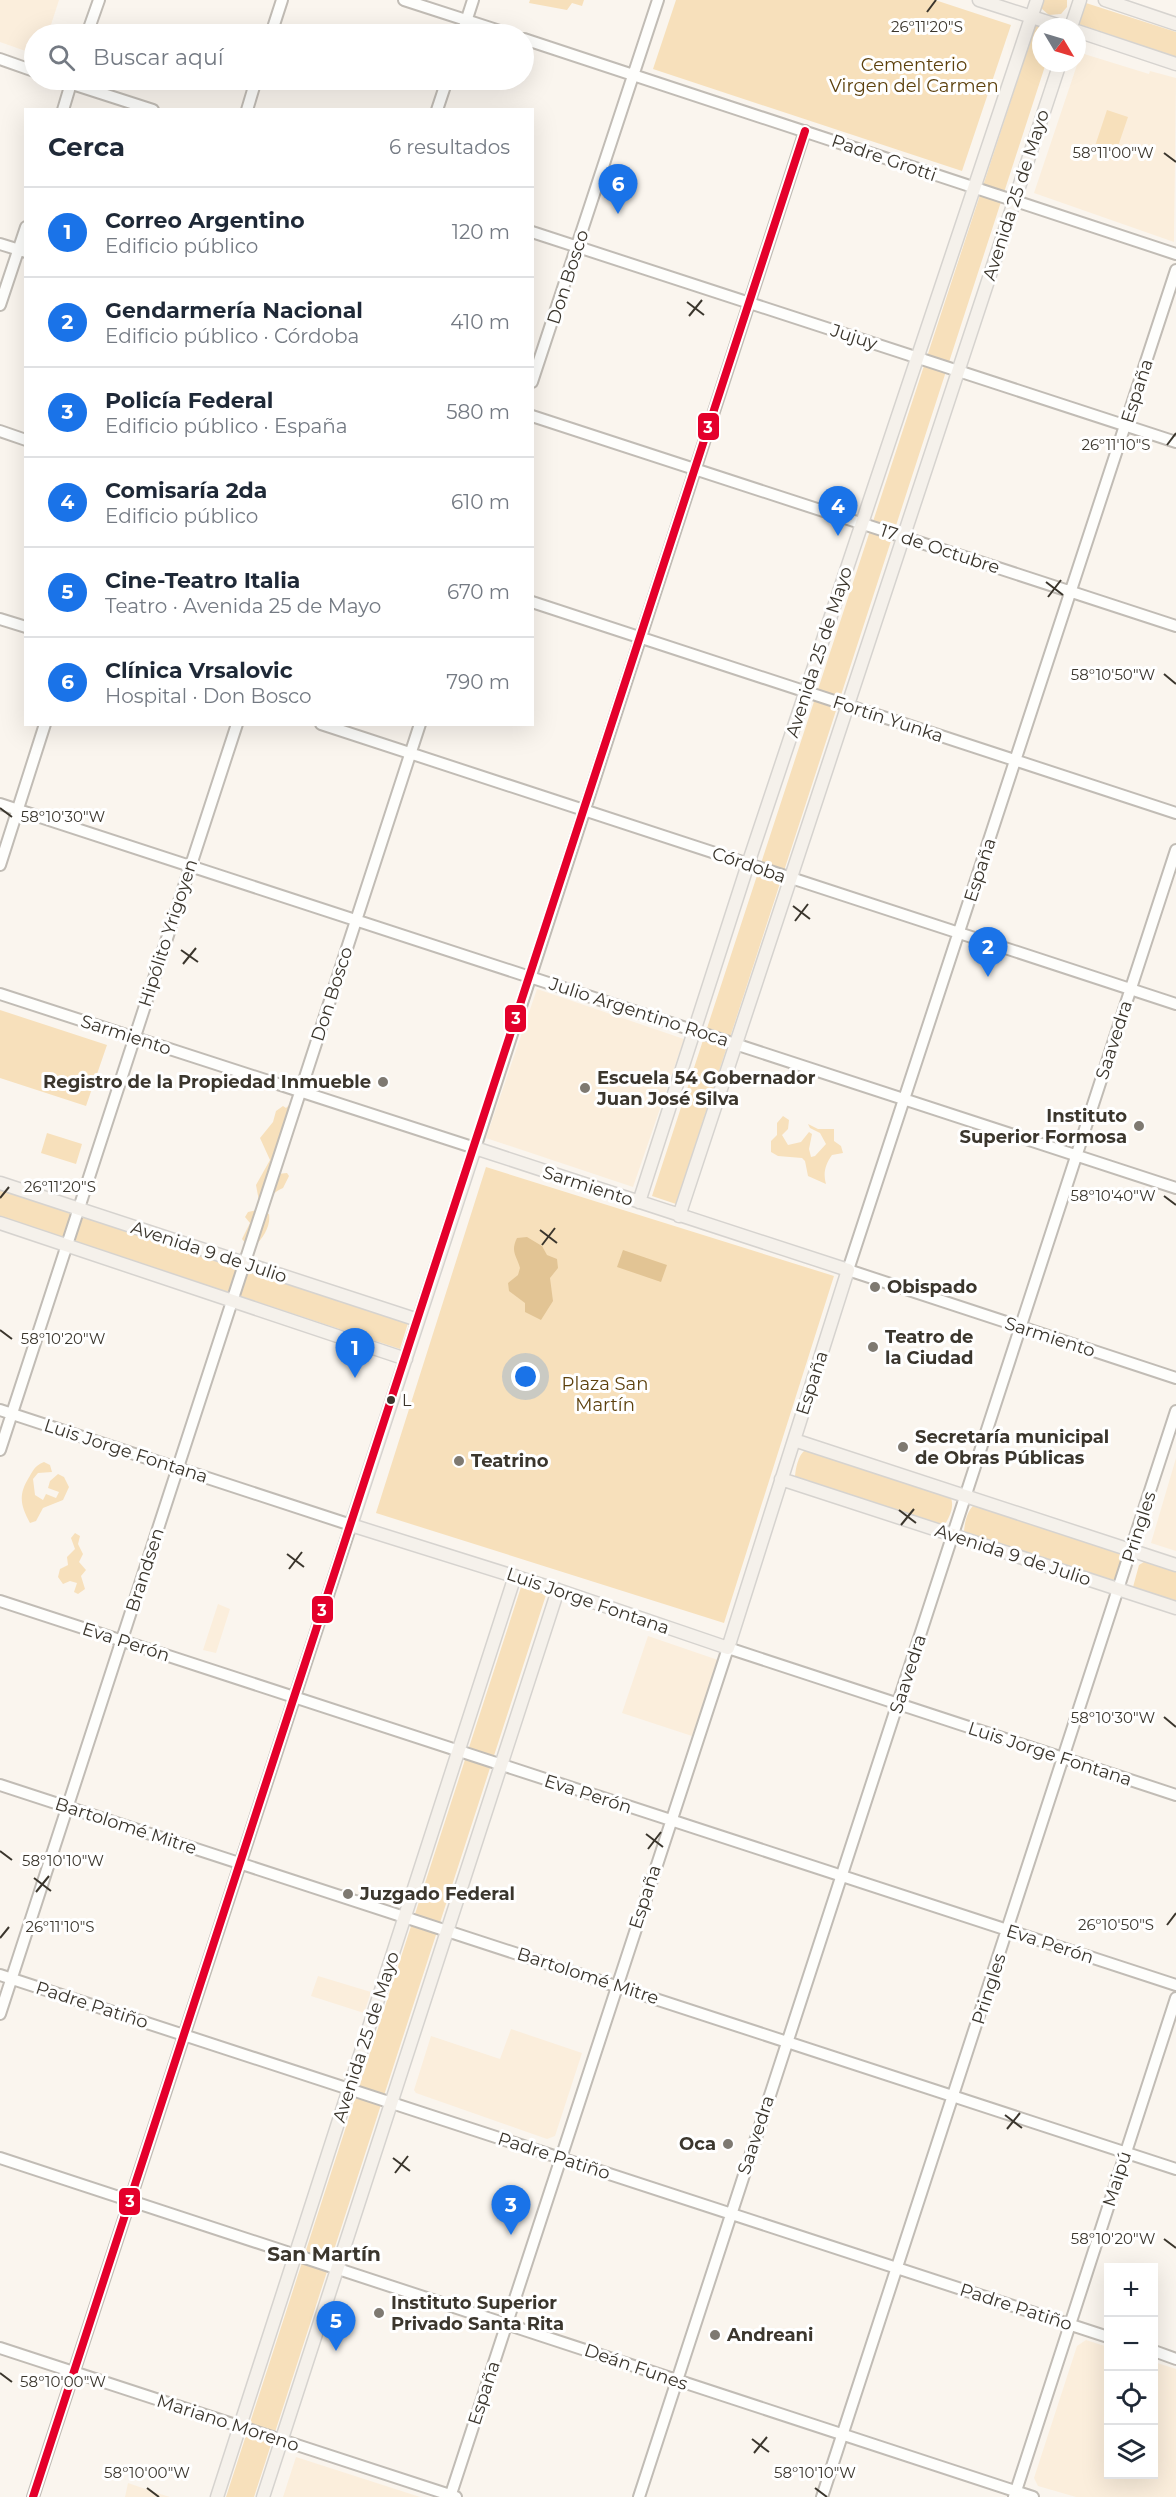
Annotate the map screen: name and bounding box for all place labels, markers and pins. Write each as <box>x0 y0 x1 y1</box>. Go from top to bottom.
pin: 6 <box>598 164 638 214</box>
pin: 4 <box>818 486 858 536</box>
pin: 2 <box>968 928 1008 977</box>
place label: Escuela 54 Gobernador Juan José Silva <box>596 1067 816 1110</box>
place label: Registro de la Propiedad Inmueble <box>43 1071 371 1093</box>
marker: Registro de la Propiedad Inmueble <box>376 1075 390 1089</box>
marker: Escuela 54 Gobernador Juan José Silva <box>578 1081 592 1095</box>
place label: Instituto Superior Formosa <box>959 1105 1127 1148</box>
marker: Instituto Superior Formosa <box>1132 1119 1146 1133</box>
place label: Obispado <box>887 1276 977 1298</box>
marker: Obispado <box>868 1280 882 1294</box>
place label: Teatro de la Ciudad <box>885 1326 974 1369</box>
pin: 1 <box>336 1328 374 1378</box>
marker: Teatro de la Ciudad <box>866 1340 880 1354</box>
place label: L <box>402 1391 412 1410</box>
marker: L <box>385 1394 397 1406</box>
place label: Secretaría municipal de Obras Públicas <box>915 1426 1109 1469</box>
marker: Secretaría municipal de Obras Públicas <box>896 1440 910 1454</box>
place label: Teatrino <box>471 1450 549 1472</box>
marker: Teatrino <box>452 1454 466 1468</box>
place label: Juzgado Federal <box>359 1883 515 1905</box>
marker: Juzgado Federal <box>341 1887 355 1901</box>
place label: Oca <box>679 2133 716 2155</box>
marker: Oca <box>721 2137 735 2151</box>
pin: 3 <box>492 2186 530 2235</box>
place label: Instituto Superior Privado Santa Rita <box>391 2292 564 2335</box>
pin: 5 <box>316 2302 356 2351</box>
marker: Instituto Superior Privado Santa Rita <box>372 2306 386 2320</box>
place label: Andreani <box>726 2324 813 2346</box>
marker: Andreani <box>708 2328 722 2342</box>

